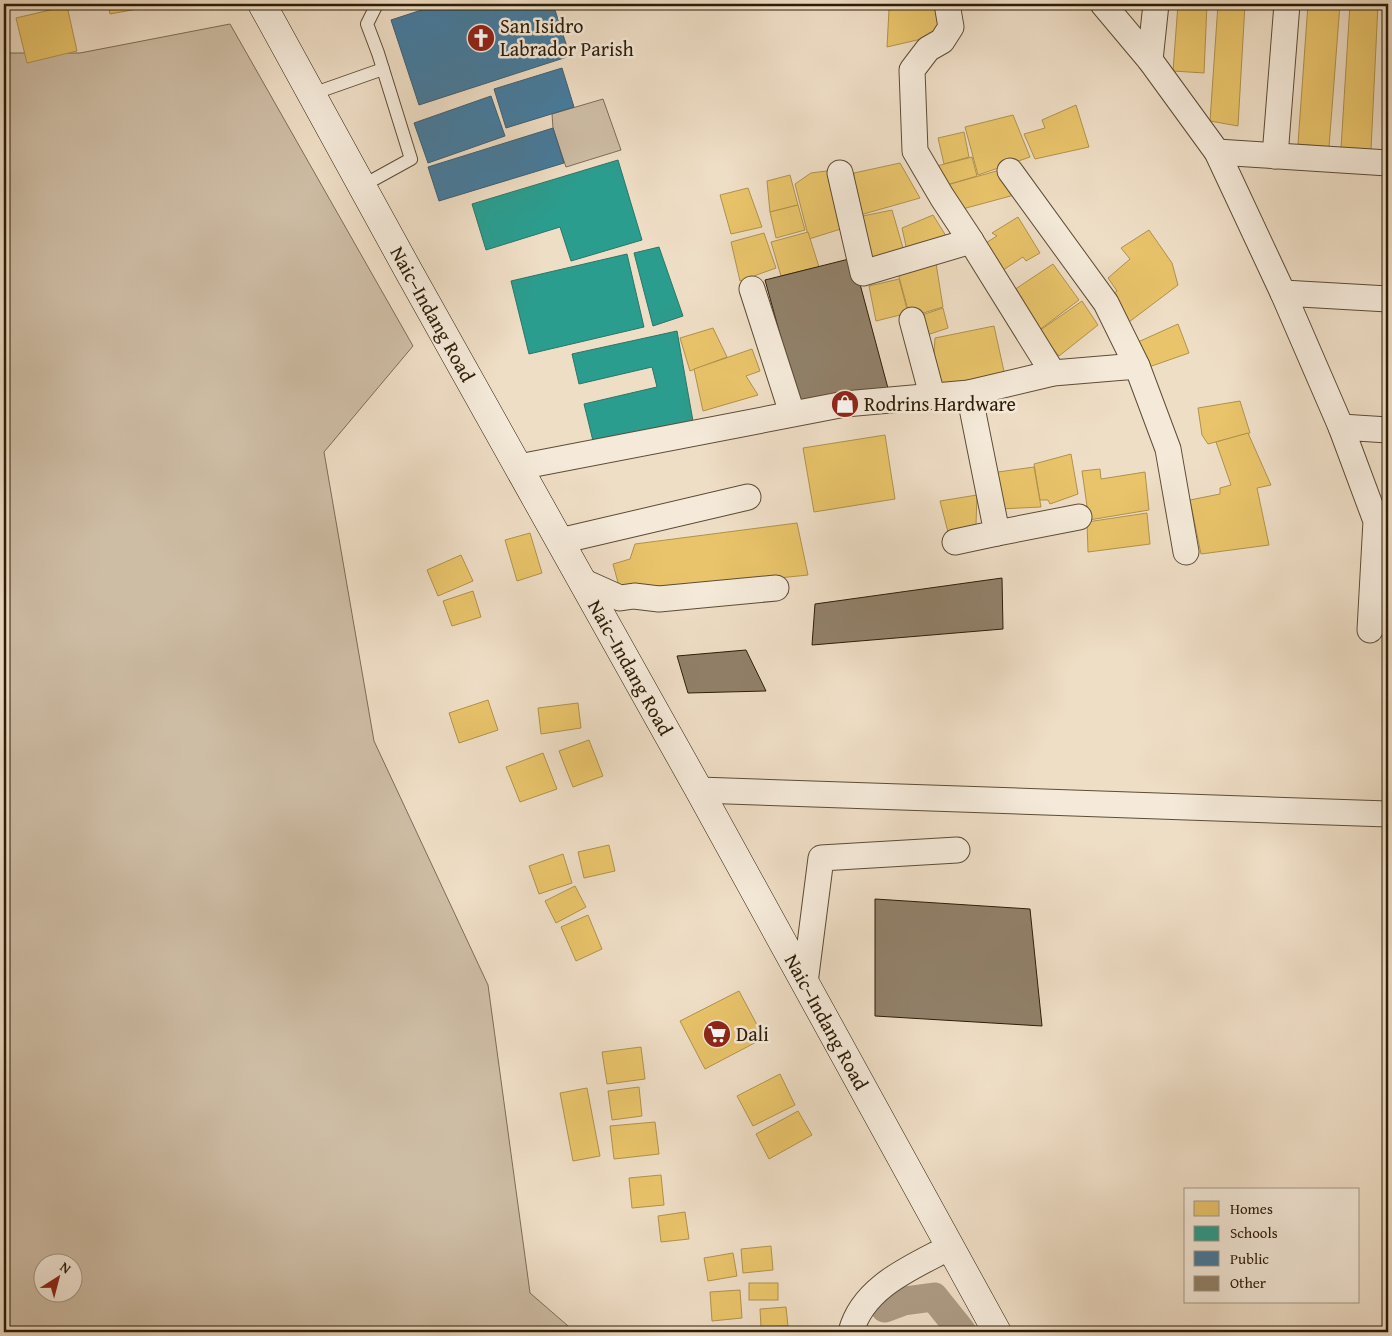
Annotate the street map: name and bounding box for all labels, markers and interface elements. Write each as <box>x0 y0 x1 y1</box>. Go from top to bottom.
place label: San Isidro Labrador Parish <box>500 11 634 63</box>
church icon: San Isidro Labrador Parish <box>466 23 496 53</box>
street label: Naic–Indang Road <box>384 241 483 387</box>
shop icon: Rodrins Hardware <box>830 389 860 419</box>
place label: Rodrins Hardware <box>864 389 1016 418</box>
street label: Naic–Indang Road <box>581 594 681 741</box>
street label: Naic–Indang Road <box>778 948 876 1095</box>
supermarket icon: Dali <box>702 1019 732 1049</box>
place label: Dali <box>736 1019 769 1048</box>
legend <box>1184 1188 1360 1304</box>
text: Homes <box>1230 1198 1273 1219</box>
text: Schools <box>1230 1222 1278 1243</box>
text: Public <box>1230 1248 1269 1269</box>
north arrow <box>32 1254 82 1304</box>
text: N <box>56 1257 76 1279</box>
text: Other <box>1230 1272 1266 1293</box>

